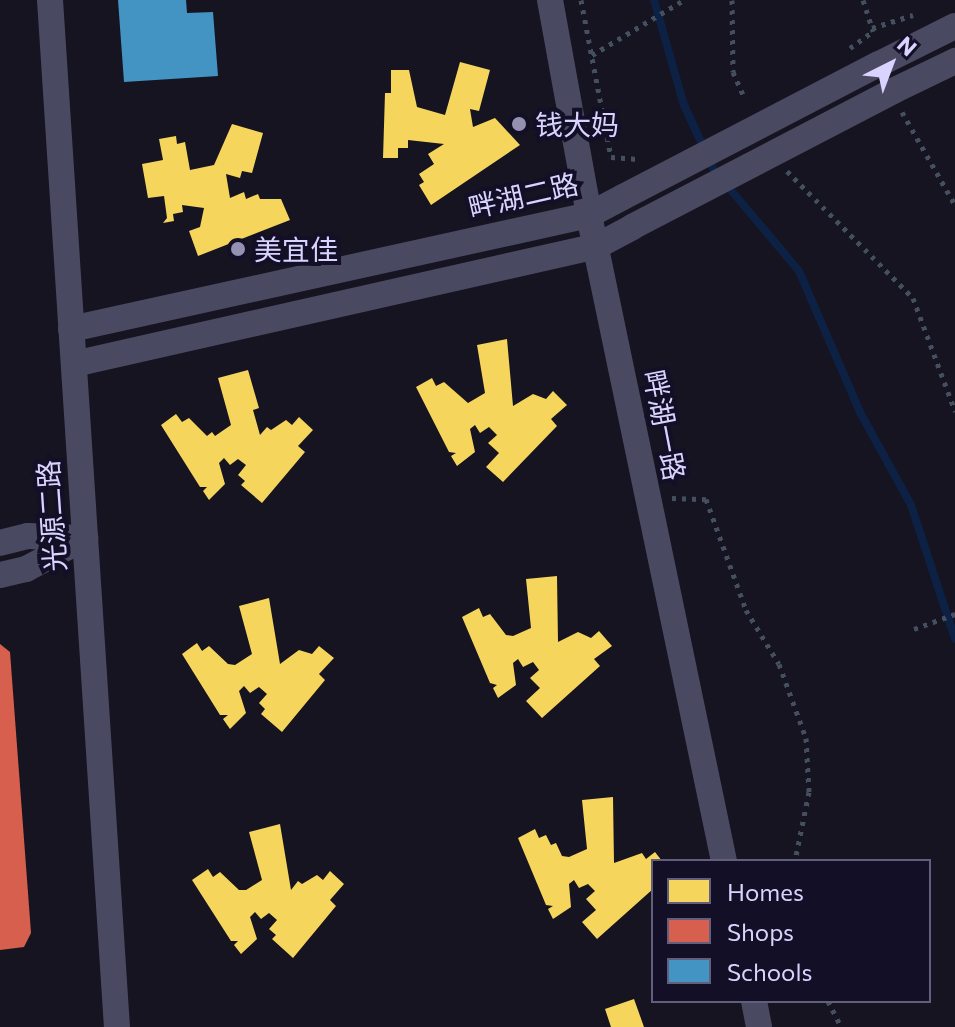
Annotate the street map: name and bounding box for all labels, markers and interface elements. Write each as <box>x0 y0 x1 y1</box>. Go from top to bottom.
north arrow <box>851 24 931 104</box>
text: N <box>892 30 923 61</box>
place label: 钱大妈 <box>535 107 619 141</box>
marker: 钱大妈 <box>510 115 528 133</box>
street label: 畔湖二路 <box>465 166 581 224</box>
place label: 美宜佳 <box>254 232 338 266</box>
marker: 美宜佳 <box>229 240 247 258</box>
street label: 畔湖一路 <box>638 367 692 483</box>
street label: 光源二路 <box>30 459 72 573</box>
legend <box>651 859 931 1003</box>
text: Homes <box>727 877 804 906</box>
text: Shops <box>727 917 794 946</box>
text: Schools <box>727 957 812 986</box>

